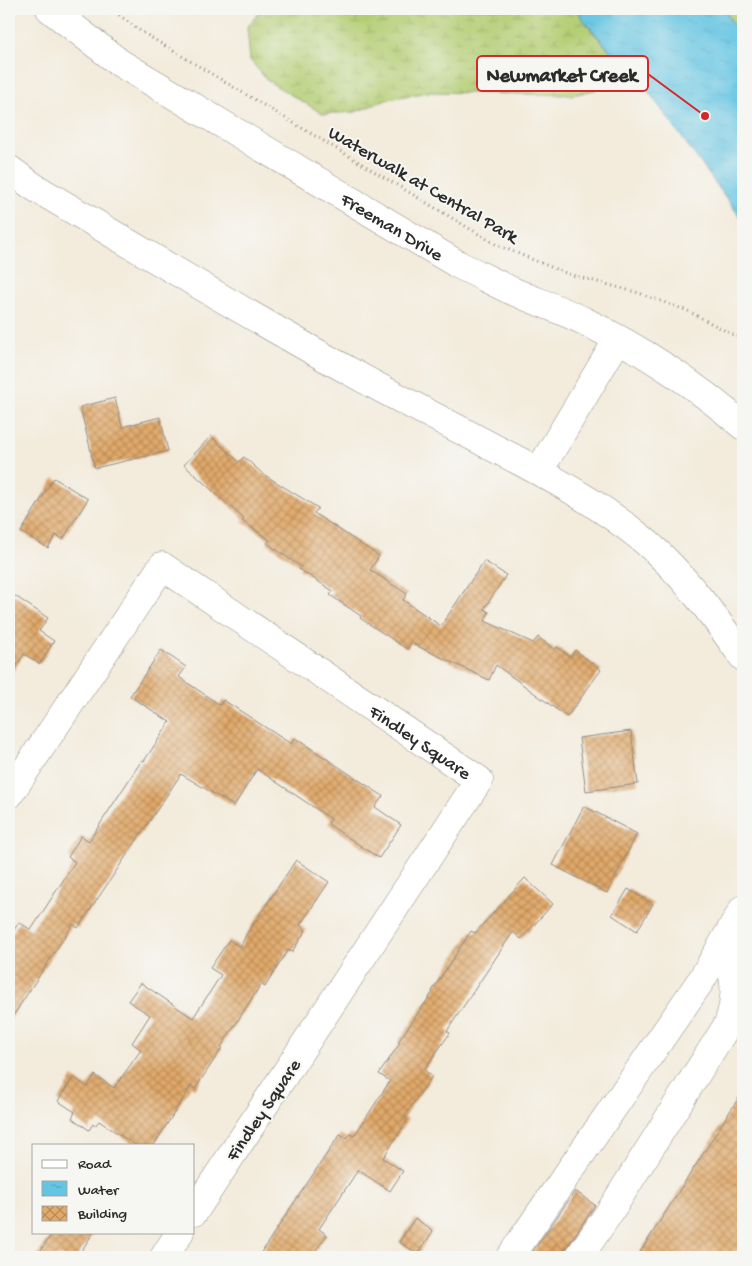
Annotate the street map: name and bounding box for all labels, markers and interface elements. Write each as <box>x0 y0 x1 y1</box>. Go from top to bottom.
callout: Newmarket Creek <box>477 56 648 91</box>
text: Newmarket Creek <box>487 66 640 89</box>
street label: Waterwalk at Central Park <box>323 122 523 251</box>
street label: Freeman Drive <box>335 189 447 268</box>
street label: Findley Square <box>363 701 475 786</box>
street label: Findley Square <box>222 1055 308 1167</box>
legend <box>32 1144 195 1234</box>
text: Road <box>78 1156 112 1174</box>
text: Water <box>78 1182 120 1200</box>
text: Building <box>77 1206 127 1224</box>

